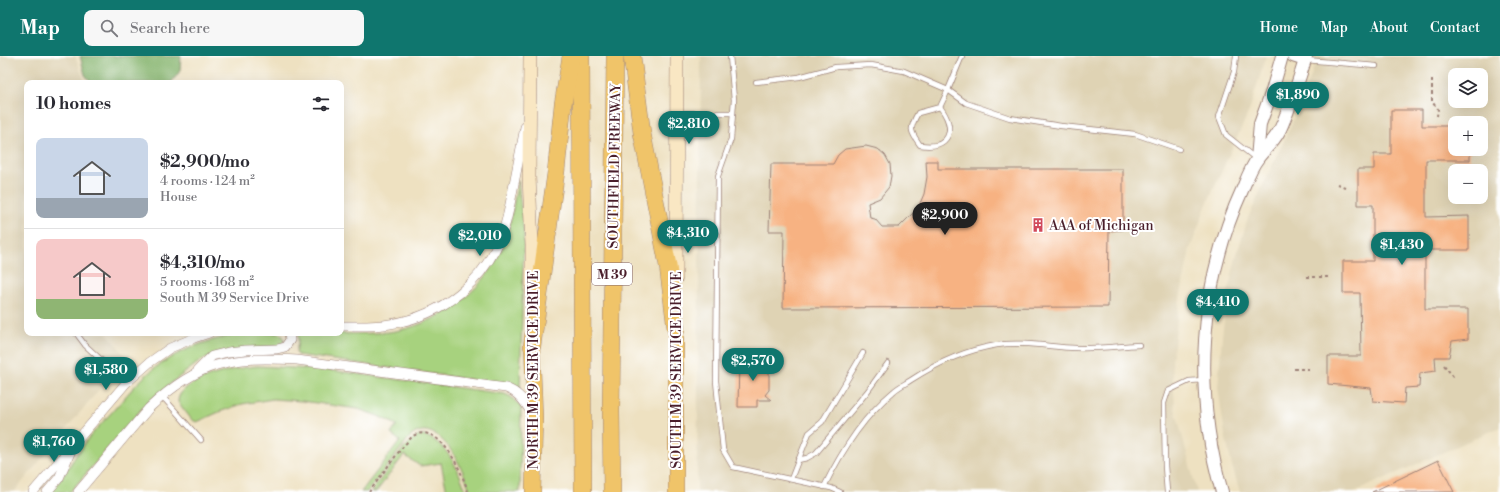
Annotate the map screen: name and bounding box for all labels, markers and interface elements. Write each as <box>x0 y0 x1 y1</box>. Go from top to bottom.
search box <box>84 10 364 46</box>
text: Map <box>20 16 60 40</box>
icon: search <box>98 17 120 39</box>
text: Search here <box>130 19 210 38</box>
text: Home <box>1260 19 1298 37</box>
text: Map <box>1320 19 1348 37</box>
text: About <box>1370 19 1408 37</box>
text: Contact <box>1430 19 1480 37</box>
map controls <box>1448 68 1488 204</box>
button: layers <box>1448 68 1488 108</box>
street label: SOUTHFIELD FREEWAY <box>605 82 625 249</box>
pin: $1,890 <box>1265 82 1331 116</box>
text: $1,890 <box>1276 87 1320 103</box>
text: 10 homes <box>36 93 111 115</box>
icon: filters <box>310 93 332 115</box>
pin: $2,810 <box>656 111 722 145</box>
text: $2,810 <box>667 116 711 132</box>
button: + <box>1448 116 1488 156</box>
text: $2,900/mo <box>160 151 250 173</box>
icon: home <box>68 154 116 202</box>
button: − <box>1448 164 1488 204</box>
text: 4 rooms · 124 m² <box>160 173 255 189</box>
text: House <box>160 189 197 205</box>
pin: $2,900 <box>912 202 978 236</box>
text: $2,900 <box>922 207 968 223</box>
building icon: AAA of Michigan <box>1030 217 1046 233</box>
place label: AAA of Michigan <box>1048 217 1154 235</box>
pin: $4,310 <box>655 220 721 254</box>
pin: $2,010 <box>447 223 513 257</box>
text: $4,310 <box>666 225 710 241</box>
text: $2,010 <box>458 228 502 244</box>
pin: $1,430 <box>1369 232 1435 266</box>
text: $1,430 <box>1380 237 1424 253</box>
text: $4,310/mo <box>160 252 245 274</box>
icon: home <box>68 255 116 303</box>
road number: M 39 <box>592 263 632 285</box>
street label: NORTH M 39 SERVICE DRIVE <box>525 271 543 469</box>
street label: SOUTH M 39 SERVICE DRIVE <box>668 271 686 469</box>
text: 5 rooms · 168 m² <box>160 274 254 290</box>
pin: $4,410 <box>1185 289 1251 323</box>
text: South M 39 Service Drive <box>160 290 309 306</box>
text: $4,410 <box>1196 294 1240 310</box>
pin: $2,570 <box>720 348 786 382</box>
text: $2,570 <box>731 353 775 369</box>
pin: $1,580 <box>73 357 139 391</box>
text: $1,580 <box>84 362 128 378</box>
pin: $1,760 <box>21 429 87 463</box>
text: $1,760 <box>33 434 75 450</box>

